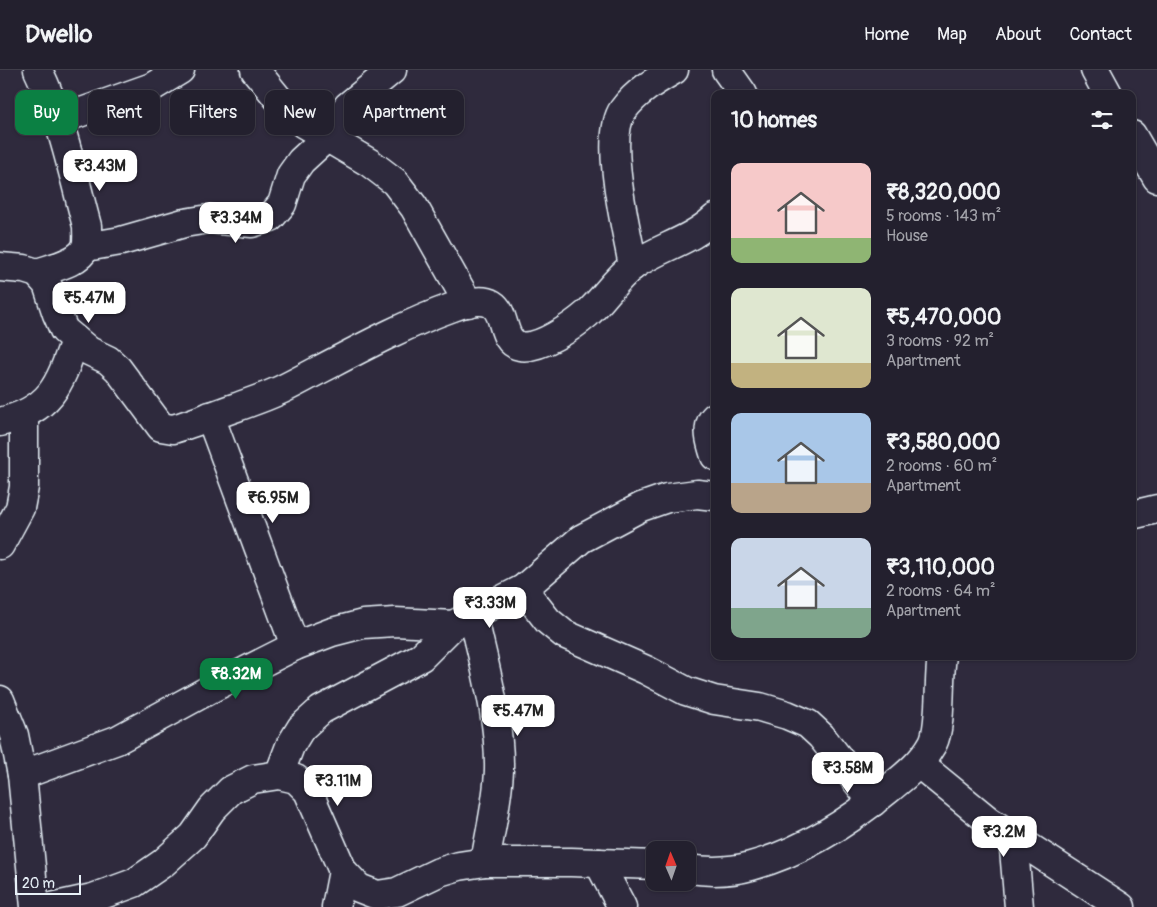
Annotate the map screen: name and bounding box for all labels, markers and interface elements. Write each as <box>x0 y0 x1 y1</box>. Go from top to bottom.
text: Dwello <box>25 20 92 49</box>
text: Home <box>864 23 909 46</box>
text: Map <box>937 23 967 46</box>
text: About <box>995 23 1041 46</box>
text: Contact <box>1069 23 1132 46</box>
chip: Buy <box>15 90 78 135</box>
chip: Rent <box>88 90 160 135</box>
chip: Filters <box>170 90 255 135</box>
chip: New <box>265 90 334 135</box>
chip: Apartment <box>344 90 464 135</box>
icon: filters <box>1088 106 1116 134</box>
text: 10 homes <box>731 107 817 134</box>
pin: ₹3.43M <box>59 150 141 192</box>
text: ₹3.43M <box>74 156 126 176</box>
text: ₹8,320,000 <box>886 179 1001 206</box>
icon: home <box>771 183 831 243</box>
pin: ₹3.34M <box>195 202 277 244</box>
text: 5 rooms · 143 m² <box>886 206 1001 226</box>
text: ₹3.34M <box>210 208 262 228</box>
text: House <box>886 226 928 246</box>
pin: ₹5.47M <box>48 282 130 324</box>
text: ₹5.47M <box>63 288 115 308</box>
text: ₹5,470,000 <box>886 304 1001 331</box>
icon: home <box>771 308 831 368</box>
text: 3 rooms · 92 m² <box>886 331 994 351</box>
text: Apartment <box>886 351 961 371</box>
text: ₹3,580,000 <box>886 429 1000 456</box>
icon: home <box>771 433 831 493</box>
text: 2 rooms · 60 m² <box>886 456 997 476</box>
text: Apartment <box>886 476 961 496</box>
pin: ₹6.95M <box>232 482 314 524</box>
text: ₹6.95M <box>248 488 298 508</box>
text: ₹3,110,000 <box>886 554 995 581</box>
icon: home <box>771 558 831 618</box>
text: 2 rooms · 64 m² <box>886 581 996 601</box>
pin: ₹3.33M <box>449 586 531 629</box>
text: ₹3.33M <box>464 593 516 613</box>
text: Apartment <box>886 601 961 621</box>
pin: ₹8.32M <box>195 658 277 700</box>
text: ₹8.32M <box>211 664 261 684</box>
pin: ₹5.47M <box>477 694 559 737</box>
text: ₹5.47M <box>492 701 544 721</box>
pin: ₹3.58M <box>807 752 889 794</box>
text: ₹3.58M <box>823 758 873 778</box>
pin: ₹3.11M <box>297 764 379 807</box>
text: ₹3.11M <box>315 771 361 791</box>
pin: ₹3.2M <box>969 816 1039 858</box>
text: ₹3.2M <box>983 822 1025 842</box>
north arrow <box>646 841 696 891</box>
map controls <box>646 841 696 891</box>
scale bar <box>15 872 81 895</box>
text: 20 m <box>22 875 55 892</box>

